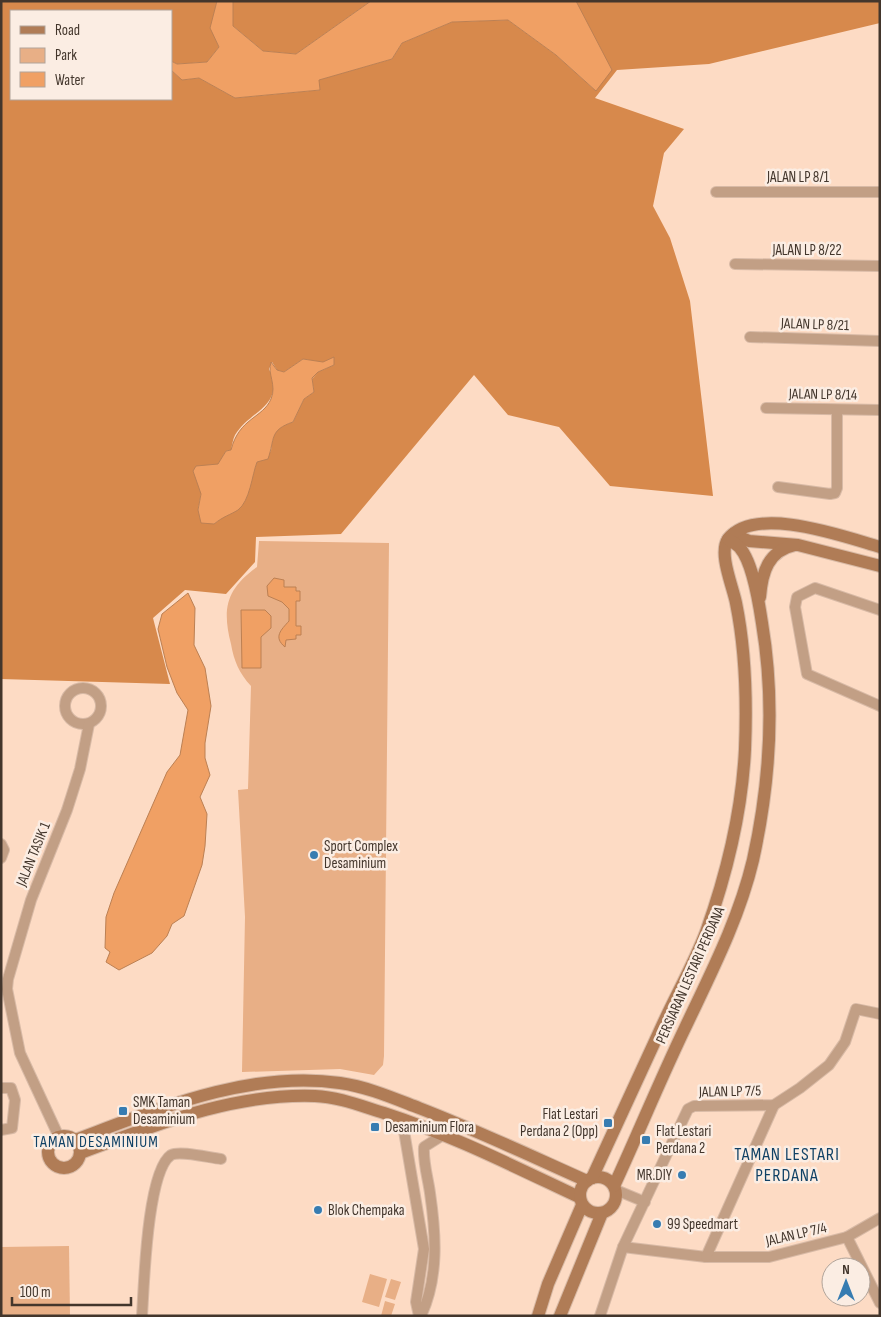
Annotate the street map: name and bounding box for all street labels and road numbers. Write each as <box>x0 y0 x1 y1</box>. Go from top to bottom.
street label: JALAN LP 8/1 <box>766 168 830 187</box>
street label: JALAN LP 8/22 <box>771 241 842 260</box>
street label: JALAN LP 8/21 <box>780 314 850 335</box>
street label: JALAN LP 8/14 <box>788 384 857 405</box>
street label: JALAN TASIK 1 <box>12 819 55 890</box>
street label: PERSIARAN LESTARI PERDANA <box>652 903 729 1047</box>
street label: JALAN LP 7/5 <box>698 1081 761 1102</box>
street label: JALAN LP 7/4 <box>763 1218 828 1251</box>

